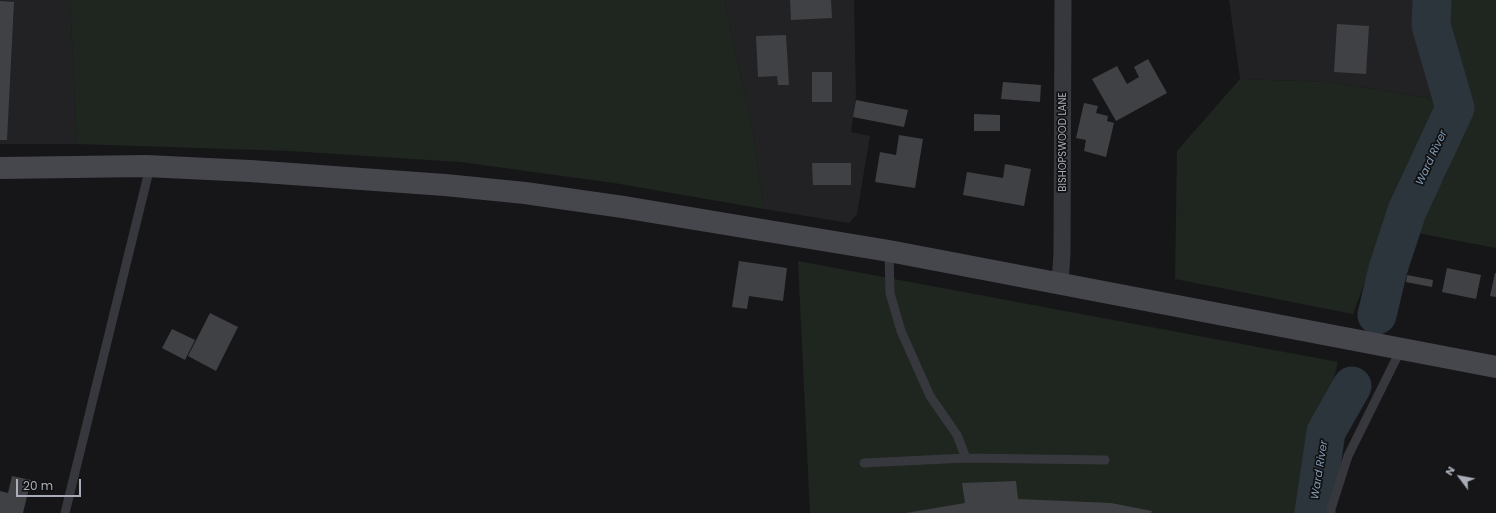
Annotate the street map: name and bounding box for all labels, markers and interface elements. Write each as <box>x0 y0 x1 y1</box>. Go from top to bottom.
street label: BISHOPSWOOD LANE <box>1057 92 1069 192</box>
water label: Ward River <box>1413 128 1451 188</box>
water label: Ward River <box>1309 440 1331 500</box>
north arrow <box>1440 457 1480 497</box>
text: N <box>1441 463 1459 478</box>
scale bar <box>18 471 83 497</box>
text: 20 m <box>23 477 53 494</box>

